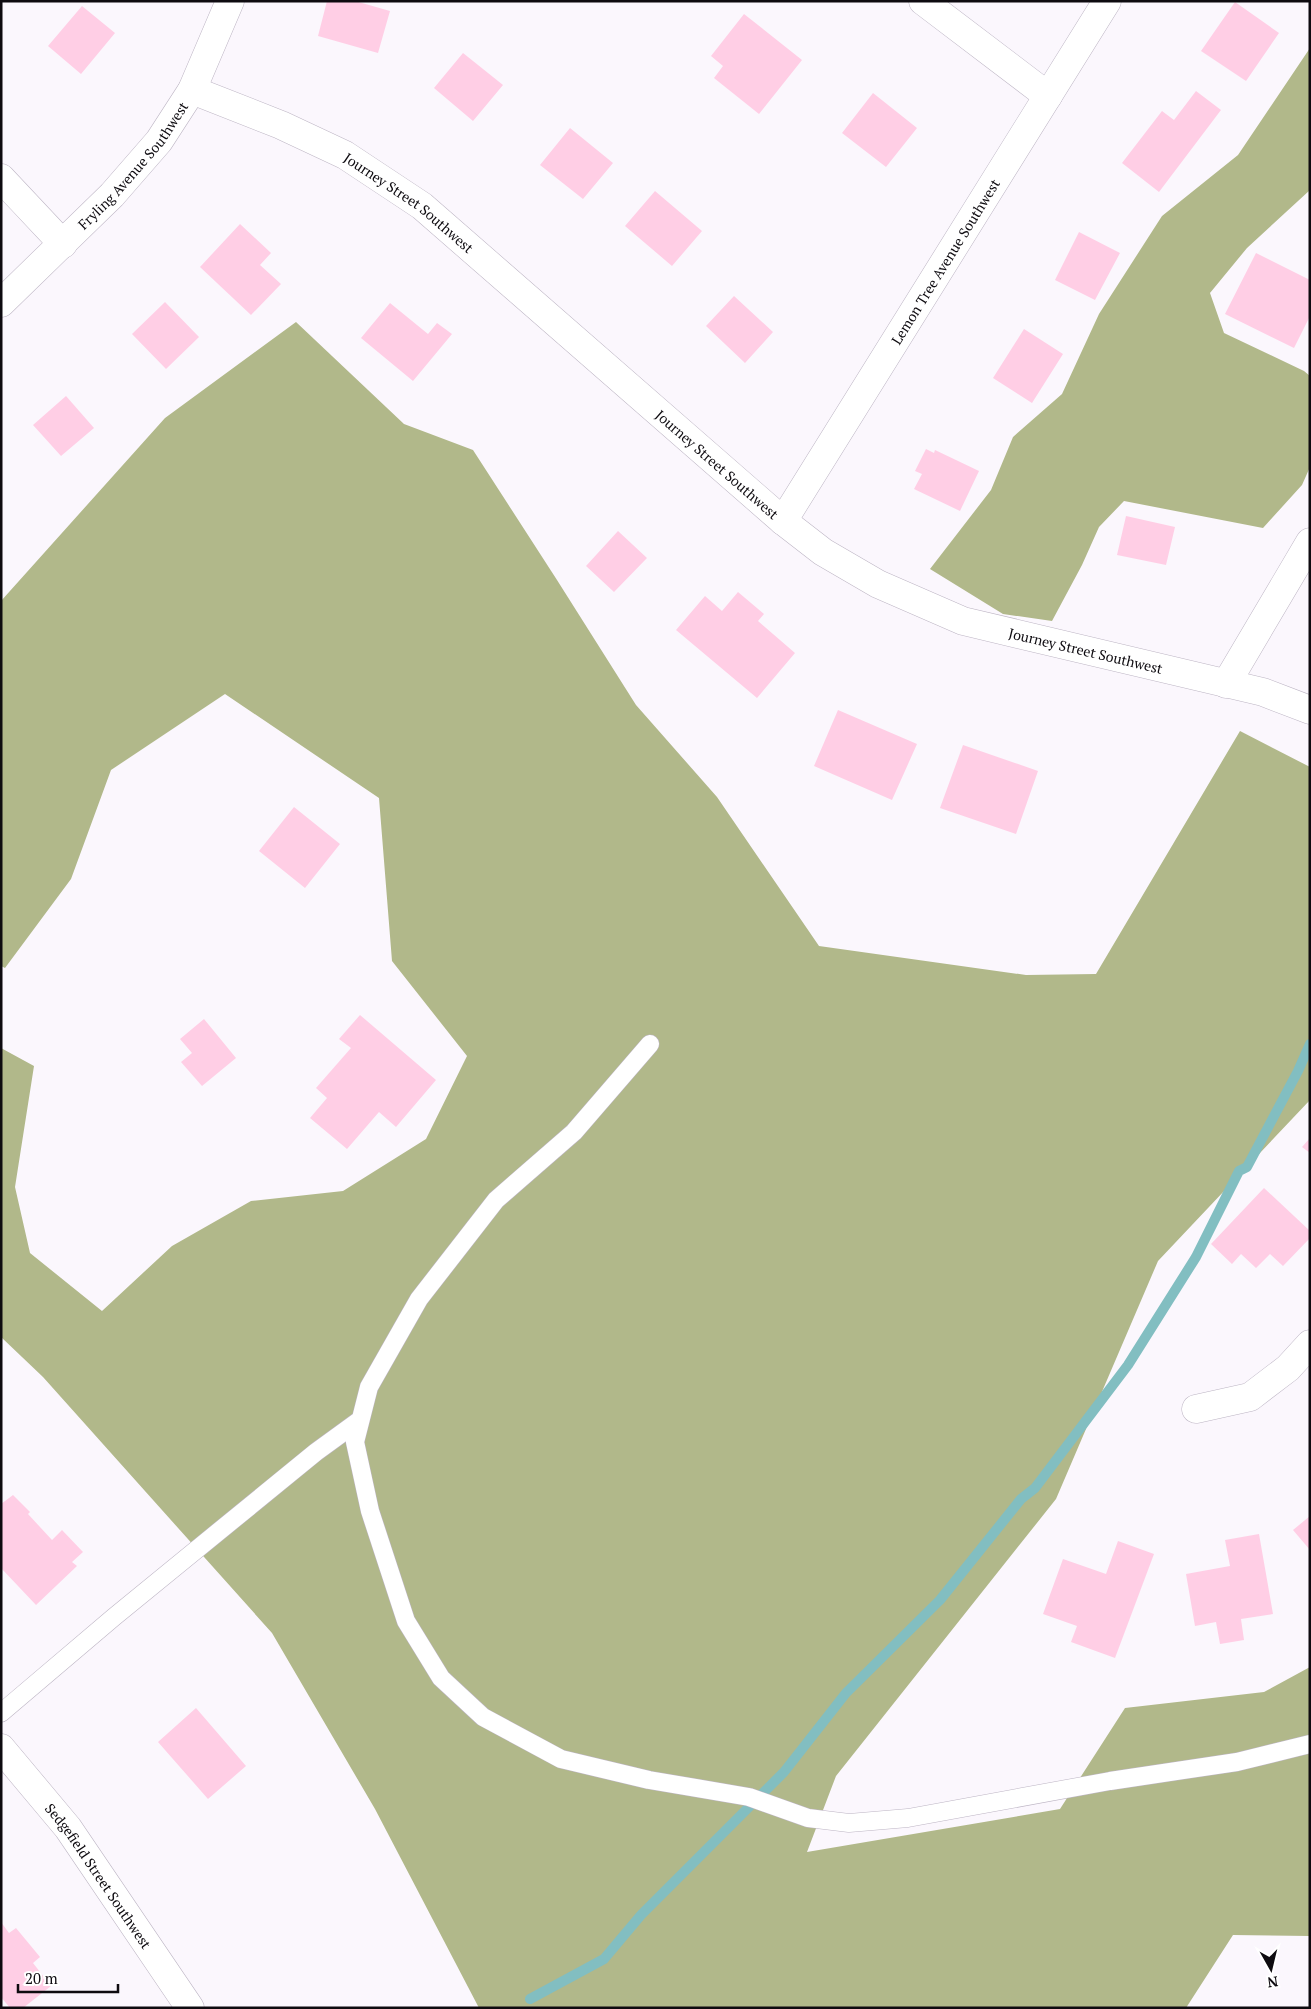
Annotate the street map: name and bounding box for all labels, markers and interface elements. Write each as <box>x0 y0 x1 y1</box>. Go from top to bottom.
street label: Fryling Avenue Southwest <box>73 97 192 233</box>
street label: Journey Street Southwest <box>341 148 479 257</box>
street label: Lemon Tree Avenue Southwest <box>886 174 1004 348</box>
street label: Journey Street Southwest <box>652 405 784 523</box>
street label: Journey Street Southwest <box>1007 623 1165 678</box>
street label: Sedgefield Street Southwest <box>41 1799 157 1953</box>
north arrow <box>1246 1944 1296 1994</box>
scale bar <box>18 1962 118 1994</box>
text: 20 m <box>25 1968 58 1988</box>
text: N <box>1266 1972 1279 1993</box>

